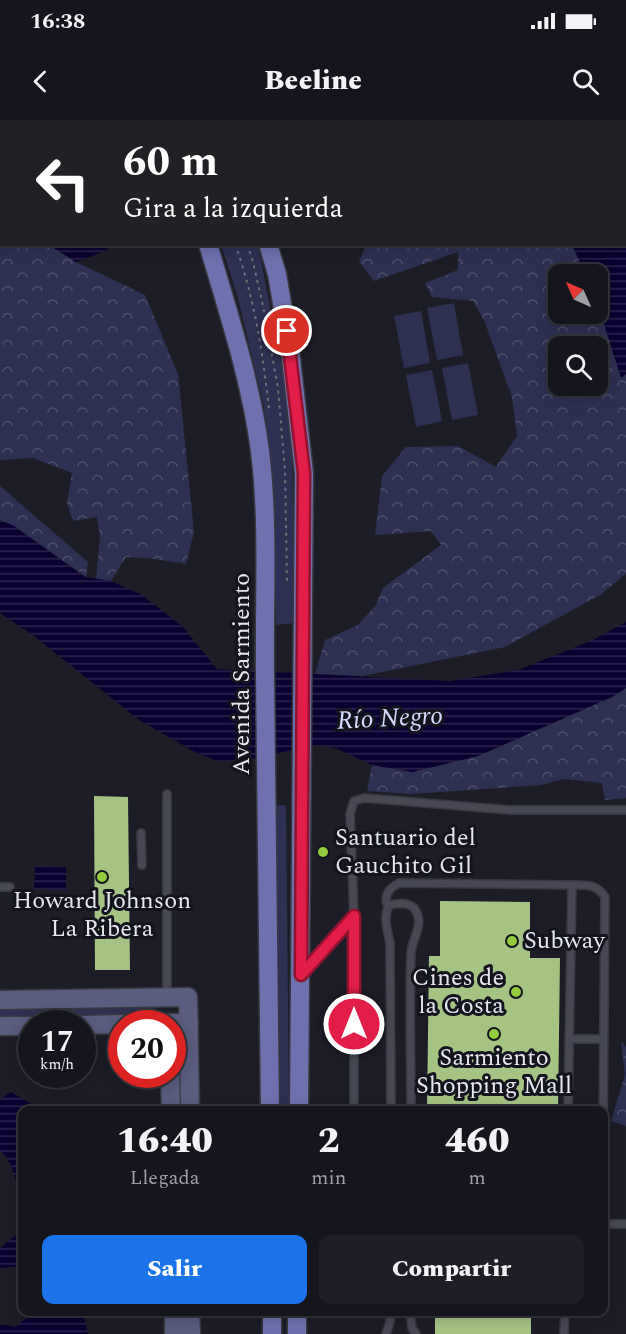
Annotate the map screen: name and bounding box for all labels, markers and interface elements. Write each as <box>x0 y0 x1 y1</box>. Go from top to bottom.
text: 16:38 <box>30 5 85 38</box>
text: Beeline <box>264 60 362 102</box>
icon: back <box>24 65 57 98</box>
icon: search <box>569 65 602 98</box>
text: 60 m <box>123 131 218 194</box>
icon: left <box>24 144 102 222</box>
text: Gira a la izquierda <box>123 188 343 230</box>
north arrow <box>548 264 608 324</box>
map controls <box>548 264 608 396</box>
pin <box>261 305 312 356</box>
icon: arrive <box>270 314 303 347</box>
button: search <box>548 336 608 396</box>
street label: Avenida Sarmiento <box>224 573 260 775</box>
water label: Río Negro <box>336 695 444 741</box>
place label: Santuario del Gauchito Gil <box>335 820 476 884</box>
marker: Santuario del Gauchito Gil <box>316 845 330 859</box>
marker: Howard Johnson La Ribera <box>95 870 109 884</box>
place label: Howard Johnson La Ribera <box>13 883 191 947</box>
place label: Subway <box>524 923 606 959</box>
marker: Subway <box>505 934 519 948</box>
place label: Cines de la Costa <box>412 960 504 1024</box>
marker: Cines de la Costa <box>509 985 523 999</box>
position arrow <box>322 992 386 1056</box>
speed limit sign: 20 <box>108 1010 186 1088</box>
text: 17 <box>40 1019 74 1065</box>
marker: Sarmiento Shopping Mall <box>487 1027 501 1041</box>
place label: Sarmiento Shopping Mall <box>416 1040 572 1104</box>
text: km/h <box>40 1053 74 1076</box>
text: 16:40 <box>116 1114 213 1169</box>
text: 2 <box>318 1114 340 1169</box>
text: 460 <box>445 1114 510 1169</box>
text: Llegada <box>130 1163 200 1193</box>
text: min <box>311 1163 346 1193</box>
text: m <box>469 1163 486 1193</box>
button: Salir <box>42 1235 307 1304</box>
button: Compartir <box>319 1235 584 1304</box>

